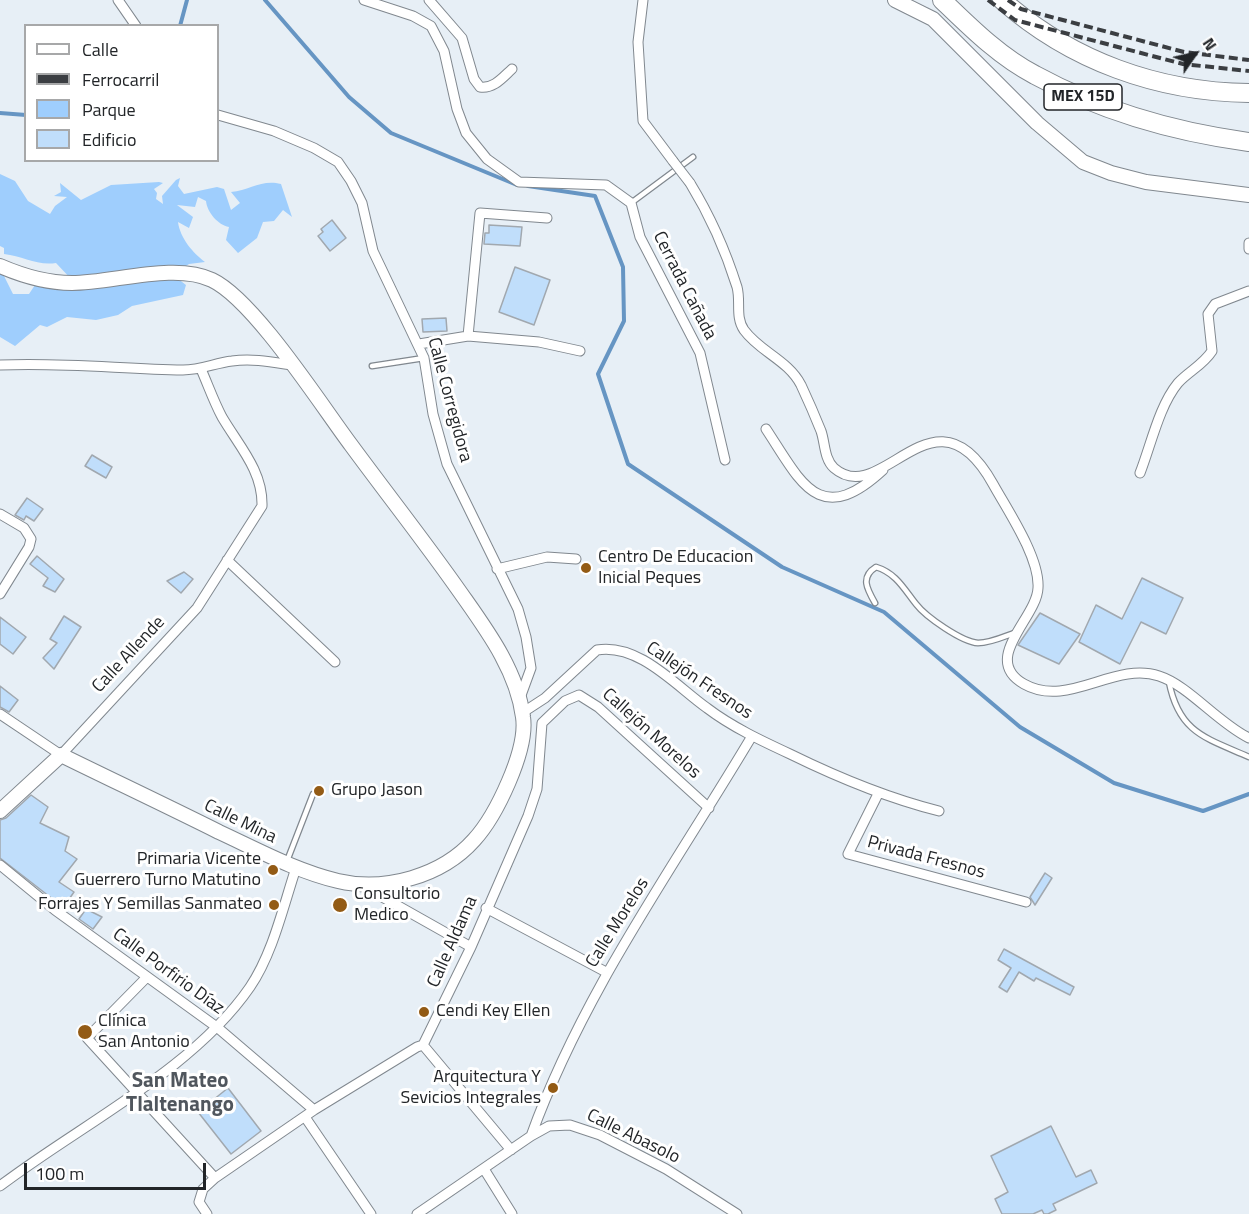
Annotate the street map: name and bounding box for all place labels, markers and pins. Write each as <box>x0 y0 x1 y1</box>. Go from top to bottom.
place label: Centro De Educacion Inicial Peques <box>598 547 754 590</box>
marker: Centro De Educacion Inicial Peques <box>579 561 593 575</box>
place label: Grupo Jason <box>331 780 423 802</box>
marker: Grupo Jason <box>312 784 326 798</box>
place label: Primaria Vicente Guerrero Turno Matutino <box>74 849 261 892</box>
marker: Primaria Vicente Guerrero Turno Matutino <box>266 863 280 877</box>
place label: Consultorio Medico <box>354 884 440 926</box>
place label: Forrajes Y Semillas Sanmateo <box>38 894 262 916</box>
marker: Consultorio Medico <box>331 896 349 914</box>
marker: Forrajes Y Semillas Sanmateo <box>267 898 281 912</box>
place label: Cendi Key Ellen <box>436 1001 550 1023</box>
marker: Cendi Key Ellen <box>417 1005 431 1019</box>
place label: Clínica San Antonio <box>98 1011 190 1054</box>
marker: Clínica San Antonio <box>76 1023 94 1041</box>
place label: Arquitectura Y Sevicios Integrales <box>401 1067 541 1110</box>
marker: Arquitectura Y Sevicios Integrales <box>546 1081 560 1095</box>

